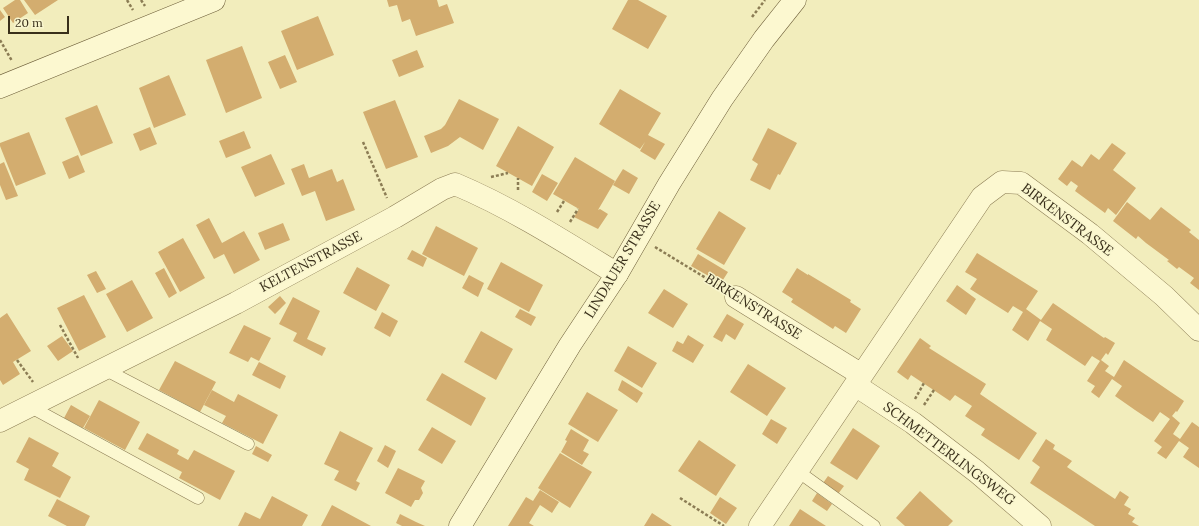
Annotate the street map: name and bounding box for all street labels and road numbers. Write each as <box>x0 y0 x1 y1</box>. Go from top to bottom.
street label: BIRKENSTRASSE <box>1018 180 1116 260</box>
street label: LINDAUER STRASSE <box>581 198 665 322</box>
street label: KELTENSTRASSE <box>257 228 365 296</box>
street label: BIRKENSTRASSE <box>702 271 804 343</box>
street label: SCHMETTERLINGSWEG <box>880 399 1018 509</box>

